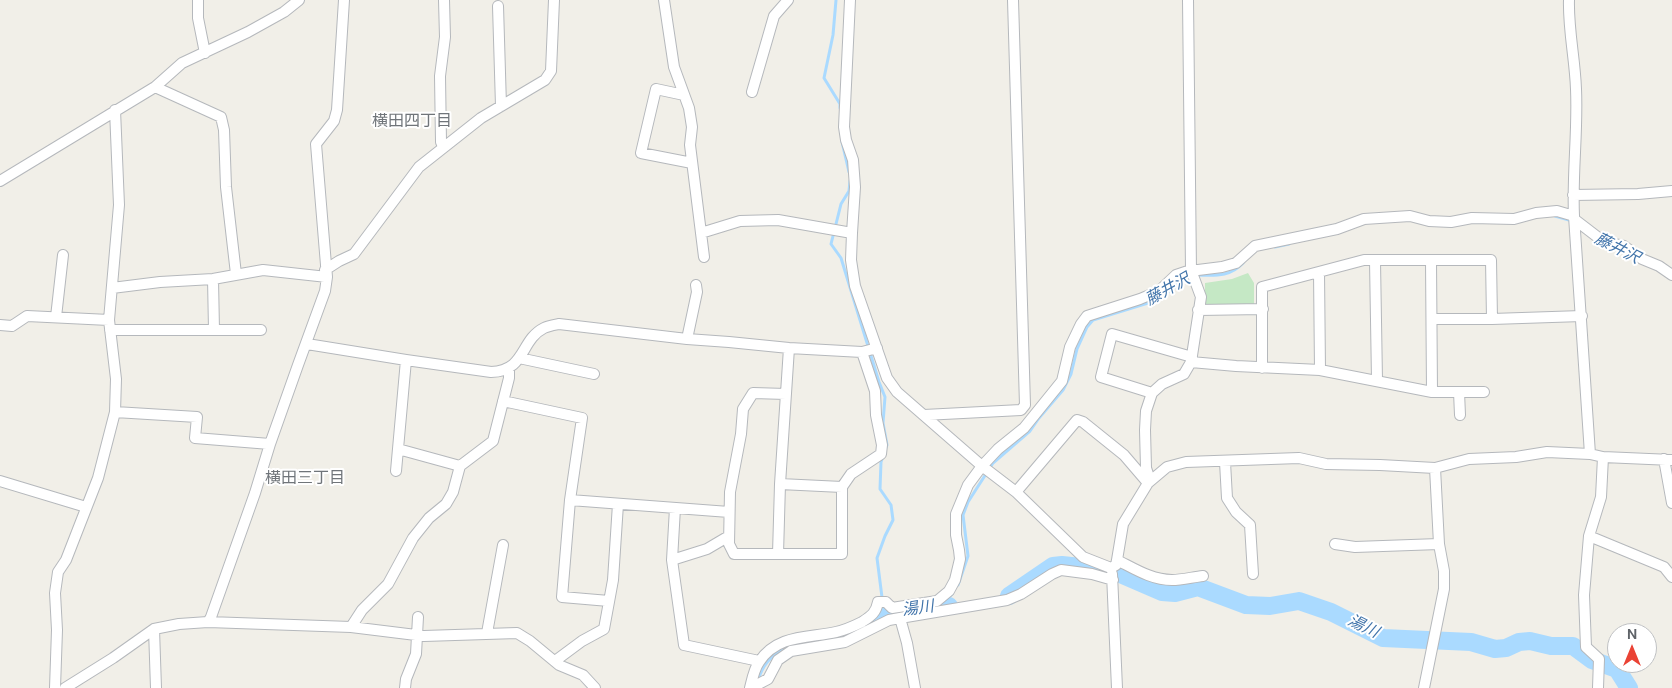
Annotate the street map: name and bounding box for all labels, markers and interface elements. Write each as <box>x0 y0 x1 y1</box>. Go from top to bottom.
district label: 横田四丁目 <box>372 112 452 132</box>
water label: 藤井沢 <box>1591 230 1643 268</box>
water label: 藤井沢 <box>1142 270 1194 310</box>
district label: 横田三丁目 <box>265 469 345 489</box>
water label: 湯川 <box>901 597 935 621</box>
water label: 湯川 <box>1344 611 1382 643</box>
north arrow <box>1607 623 1657 673</box>
text: N <box>1627 625 1637 643</box>

